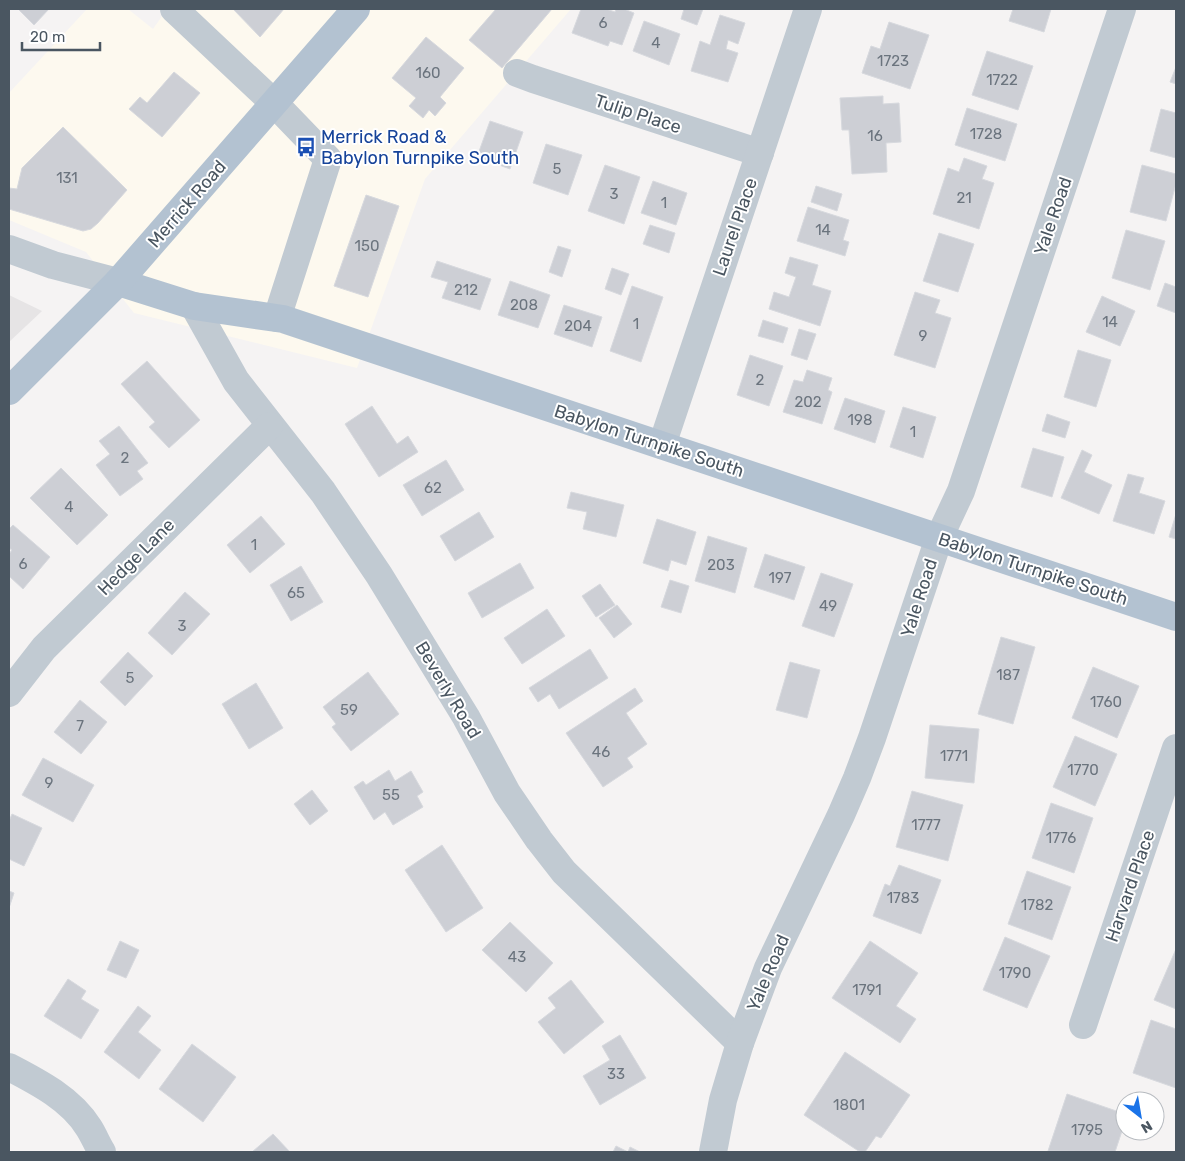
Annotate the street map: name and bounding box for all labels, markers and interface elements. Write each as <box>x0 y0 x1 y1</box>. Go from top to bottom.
house number: 6 <box>598 14 608 32</box>
scale bar <box>22 20 100 52</box>
text: 20 m <box>30 28 65 46</box>
house number: 4 <box>651 34 661 52</box>
house number: 1723 <box>877 52 909 70</box>
house number: 160 <box>416 64 441 82</box>
house number: 1722 <box>986 71 1018 89</box>
street label: Tulip Place <box>592 90 684 138</box>
house number: 1728 <box>970 125 1002 143</box>
place label: Merrick Road & Babylon Turnpike South <box>321 126 519 169</box>
house number: 16 <box>867 127 883 145</box>
bus stop icon: Merrick Road & Babylon Turnpike South <box>295 136 317 158</box>
street label: Merrick Road <box>143 156 231 252</box>
house number: 5 <box>553 160 562 178</box>
house number: 131 <box>56 169 78 187</box>
street label: Yale Road <box>1029 174 1077 258</box>
street label: Laurel Place <box>708 175 762 279</box>
house number: 3 <box>609 185 619 203</box>
house number: 21 <box>956 189 972 207</box>
house number: 1 <box>661 194 667 212</box>
house number: 14 <box>815 221 831 239</box>
house number: 150 <box>355 237 379 255</box>
house number: 212 <box>454 281 478 299</box>
house number: 208 <box>510 296 538 314</box>
house number: 14 <box>1102 313 1118 331</box>
house number: 1 <box>633 315 639 333</box>
house number: 204 <box>564 317 592 335</box>
house number: 9 <box>919 327 928 345</box>
house number: 2 <box>756 371 765 389</box>
house number: 202 <box>794 393 822 411</box>
street label: Babylon Turnpike South <box>551 400 747 482</box>
house number: 198 <box>848 411 872 429</box>
house number: 1 <box>910 423 916 441</box>
house number: 2 <box>121 449 130 467</box>
house number: 62 <box>424 479 442 497</box>
house number: 4 <box>64 498 74 516</box>
street label: Hedge Lane <box>93 514 179 600</box>
street label: Babylon Turnpike South <box>935 528 1131 610</box>
house number: 1 <box>251 536 257 554</box>
house number: 6 <box>18 555 28 573</box>
house number: 203 <box>707 556 735 574</box>
street label: Yale Road <box>896 556 942 640</box>
house number: 197 <box>768 569 792 587</box>
house number: 65 <box>287 584 305 602</box>
house number: 49 <box>819 597 837 615</box>
house number: 3 <box>177 617 187 635</box>
street label: Beverly Road <box>410 638 486 742</box>
house number: 187 <box>996 666 1020 684</box>
house number: 5 <box>126 669 135 687</box>
house number: 1760 <box>1090 693 1122 711</box>
house number: 59 <box>340 701 358 719</box>
house number: 7 <box>76 717 84 735</box>
house number: 46 <box>592 743 610 761</box>
house number: 1771 <box>940 747 968 765</box>
house number: 1770 <box>1067 761 1099 779</box>
house number: 9 <box>45 774 54 792</box>
house number: 55 <box>382 786 400 804</box>
house number: 1777 <box>911 816 941 834</box>
street label: Harvard Place <box>1101 827 1159 945</box>
house number: 1776 <box>1046 829 1076 847</box>
house number: 1783 <box>887 889 919 907</box>
house number: 1782 <box>1021 896 1053 914</box>
street label: Yale Road <box>742 931 794 1015</box>
house number: 43 <box>508 948 526 966</box>
house number: 1790 <box>999 964 1031 982</box>
house number: 1791 <box>852 981 882 999</box>
house number: 33 <box>607 1065 625 1083</box>
north arrow <box>1115 1091 1165 1141</box>
house number: 1801 <box>833 1096 865 1114</box>
text: N <box>1138 1117 1155 1137</box>
house number: 1795 <box>1071 1121 1103 1139</box>

